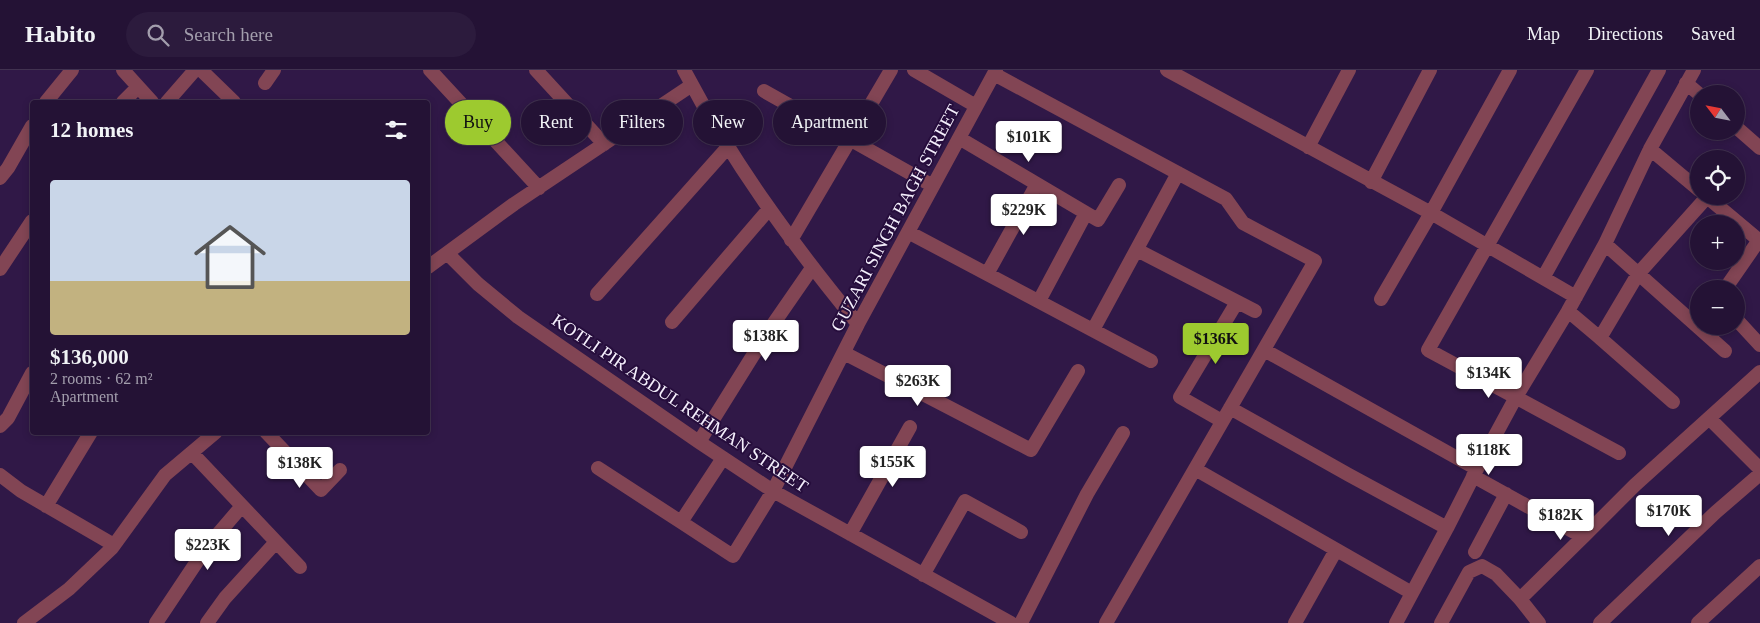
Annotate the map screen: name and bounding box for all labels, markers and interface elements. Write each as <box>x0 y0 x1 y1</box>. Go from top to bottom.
search box <box>126 12 476 57</box>
text: Habito <box>25 21 96 47</box>
icon: search <box>144 21 172 49</box>
text: Search here <box>184 24 273 45</box>
text: Map <box>1527 24 1560 44</box>
text: Directions <box>1588 24 1663 44</box>
text: Saved <box>1691 24 1735 44</box>
north arrow <box>1690 85 1745 140</box>
map controls <box>1690 85 1745 335</box>
chip: Buy <box>445 100 511 145</box>
chip: Rent <box>521 100 591 145</box>
chip: Filters <box>601 100 683 145</box>
chip: New <box>693 100 763 145</box>
chip: Apartment <box>773 100 886 145</box>
street label: GUZARI SINGH BAGH STREET <box>827 101 963 335</box>
icon: filters <box>382 116 410 144</box>
text: 12 homes <box>50 118 133 142</box>
pin: $101K <box>994 121 1064 163</box>
text: $101K <box>1007 128 1051 145</box>
button: locate <box>1690 150 1745 205</box>
pin: $229K <box>989 194 1059 236</box>
text: $229K <box>1002 201 1046 218</box>
icon: home <box>185 212 275 302</box>
button: + <box>1690 215 1745 270</box>
button: − <box>1690 280 1745 335</box>
street label: KOTLI PIR ABDUL REHMAN STREET <box>548 310 812 496</box>
pin: $138K <box>731 320 801 362</box>
pin: $136K <box>1181 322 1251 365</box>
text: $138K <box>744 327 788 344</box>
text: $136K <box>1194 330 1238 347</box>
text: $136,000 <box>50 345 129 369</box>
pin: $134K <box>1454 356 1524 399</box>
pin: $263K <box>883 364 953 407</box>
text: $134K <box>1467 364 1511 381</box>
text: 2 rooms · 62 m² <box>50 370 153 387</box>
text: $263K <box>896 372 940 389</box>
text: Apartment <box>50 388 118 405</box>
pin: $118K <box>1454 434 1524 476</box>
text: $118K <box>1467 441 1511 458</box>
pin: $138K <box>265 446 335 489</box>
pin: $155K <box>858 446 928 488</box>
text: $155K <box>871 453 915 470</box>
text: $138K <box>278 454 322 471</box>
pin: $170K <box>1634 494 1704 537</box>
pin: $182K <box>1526 498 1596 541</box>
text: $170K <box>1647 502 1691 519</box>
text: $182K <box>1539 506 1583 523</box>
pin: $223K <box>173 528 243 571</box>
text: $223K <box>186 536 230 553</box>

